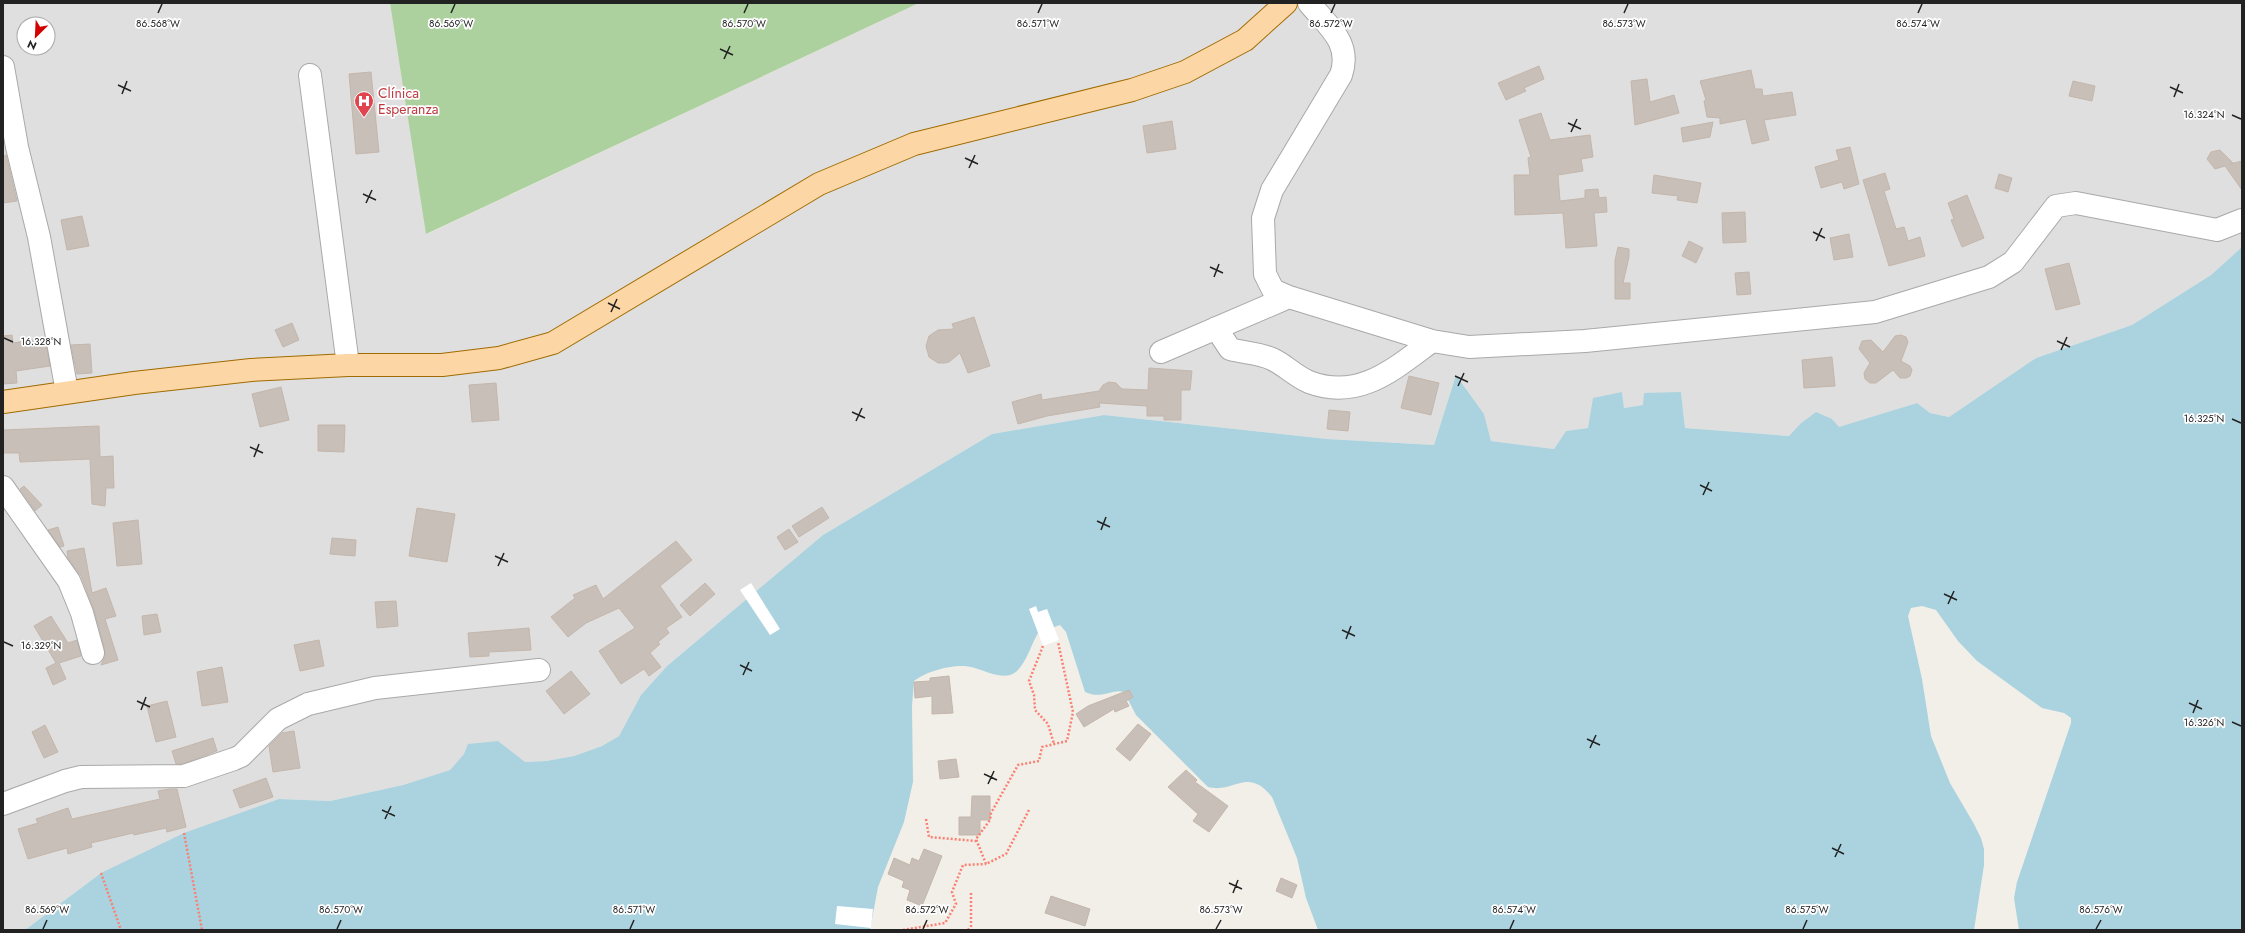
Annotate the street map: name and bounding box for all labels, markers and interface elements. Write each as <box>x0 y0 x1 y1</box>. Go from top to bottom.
north arrow <box>16 16 56 56</box>
text: 86.568°W <box>136 16 180 31</box>
text: 86.569°W <box>429 16 473 31</box>
text: 86.570°W <box>722 16 766 31</box>
text: 86.571°W <box>1017 16 1059 31</box>
text: 86.572°W <box>1309 16 1353 31</box>
text: 86.573°W <box>1602 16 1646 31</box>
text: 86.574°W <box>1896 16 1940 31</box>
text: N <box>25 36 39 54</box>
place label: Clínica Esperanza <box>378 83 439 119</box>
hospital icon: Clínica Esperanza <box>353 90 375 118</box>
text: 16.324°N <box>2184 107 2224 122</box>
text: 16.328°N <box>21 334 61 349</box>
text: 16.325°N <box>2184 411 2224 426</box>
text: 16.329°N <box>21 638 61 653</box>
text: 16.326°N <box>2184 715 2224 730</box>
text: 86.569°W <box>25 902 69 917</box>
text: 86.570°W <box>319 902 363 917</box>
text: 86.571°W <box>613 902 655 917</box>
text: 86.572°W <box>905 902 949 917</box>
text: 86.573°W <box>1199 902 1243 917</box>
text: 86.574°W <box>1492 902 1536 917</box>
text: 86.575°W <box>1785 902 1829 917</box>
text: 86.576°W <box>2079 902 2123 917</box>

